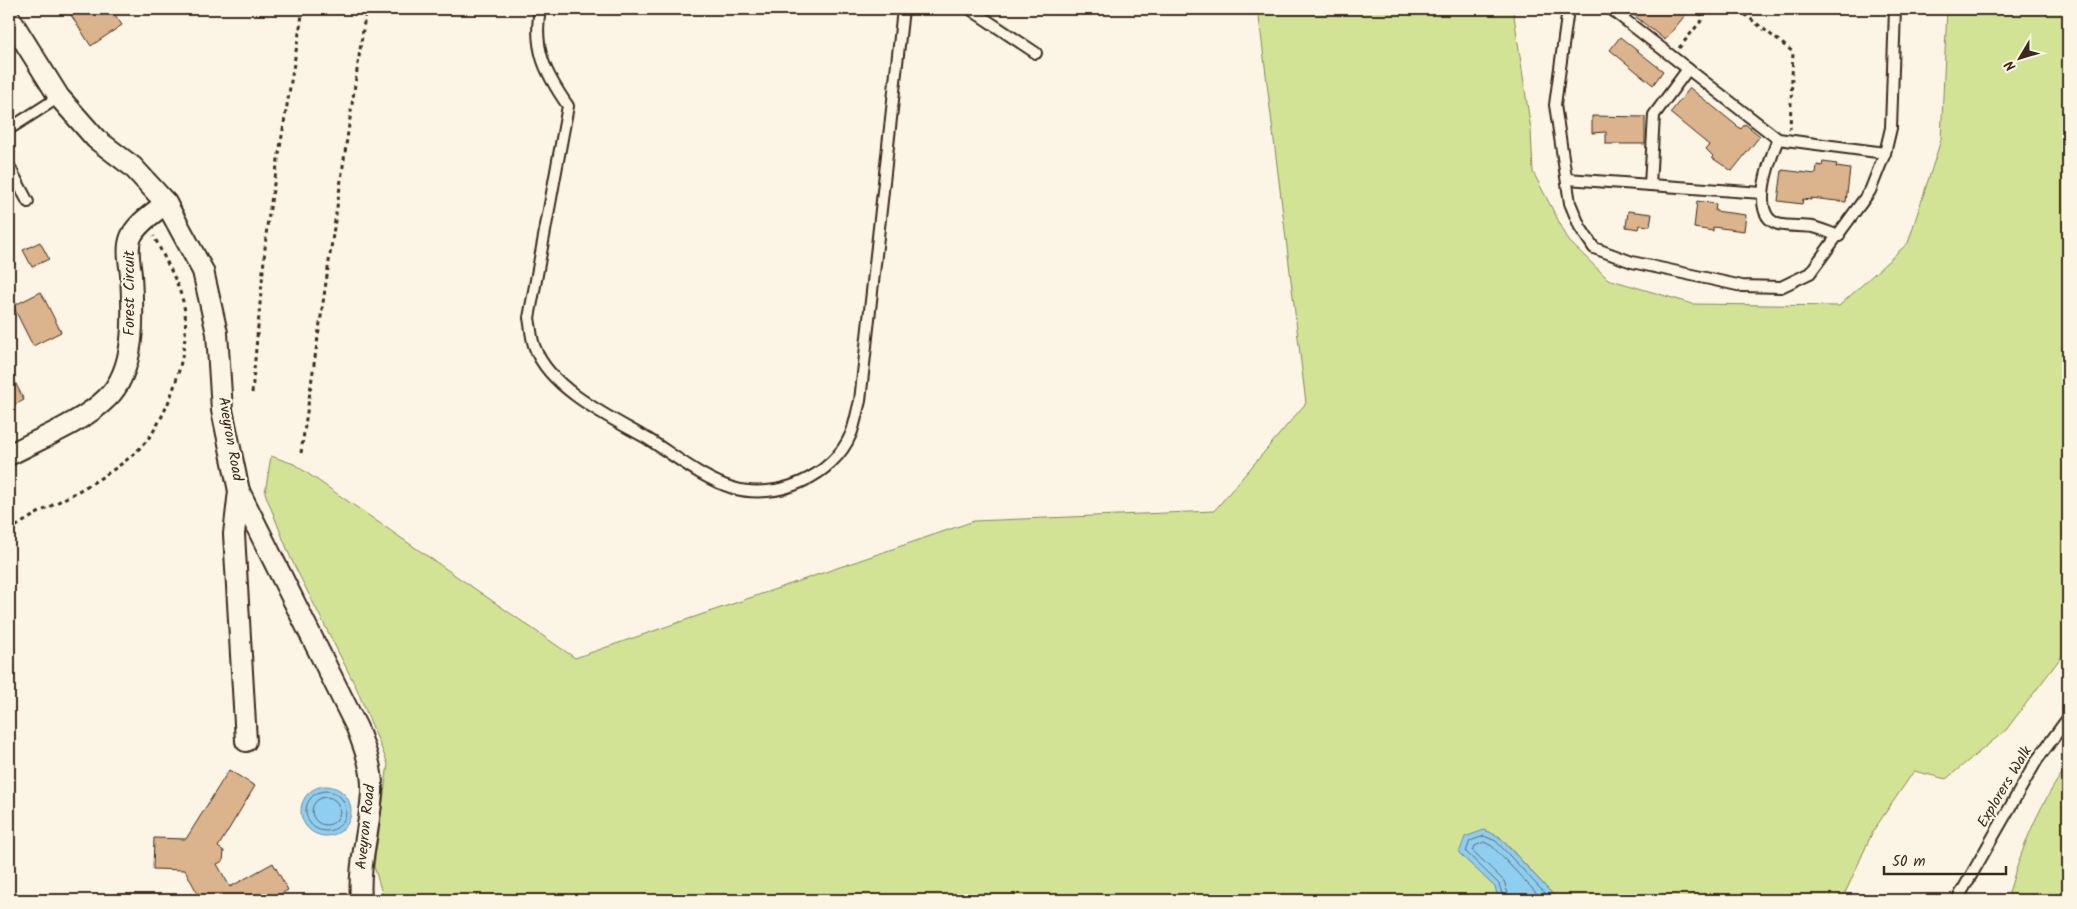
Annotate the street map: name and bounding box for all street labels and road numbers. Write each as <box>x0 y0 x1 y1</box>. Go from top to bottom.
street label: Forest Circuit <box>118 250 142 336</box>
street label: Aveyron Road <box>211 395 249 483</box>
street label: Explorers Walk <box>1971 741 2039 832</box>
street label: Aveyron Road <box>350 783 382 871</box>

